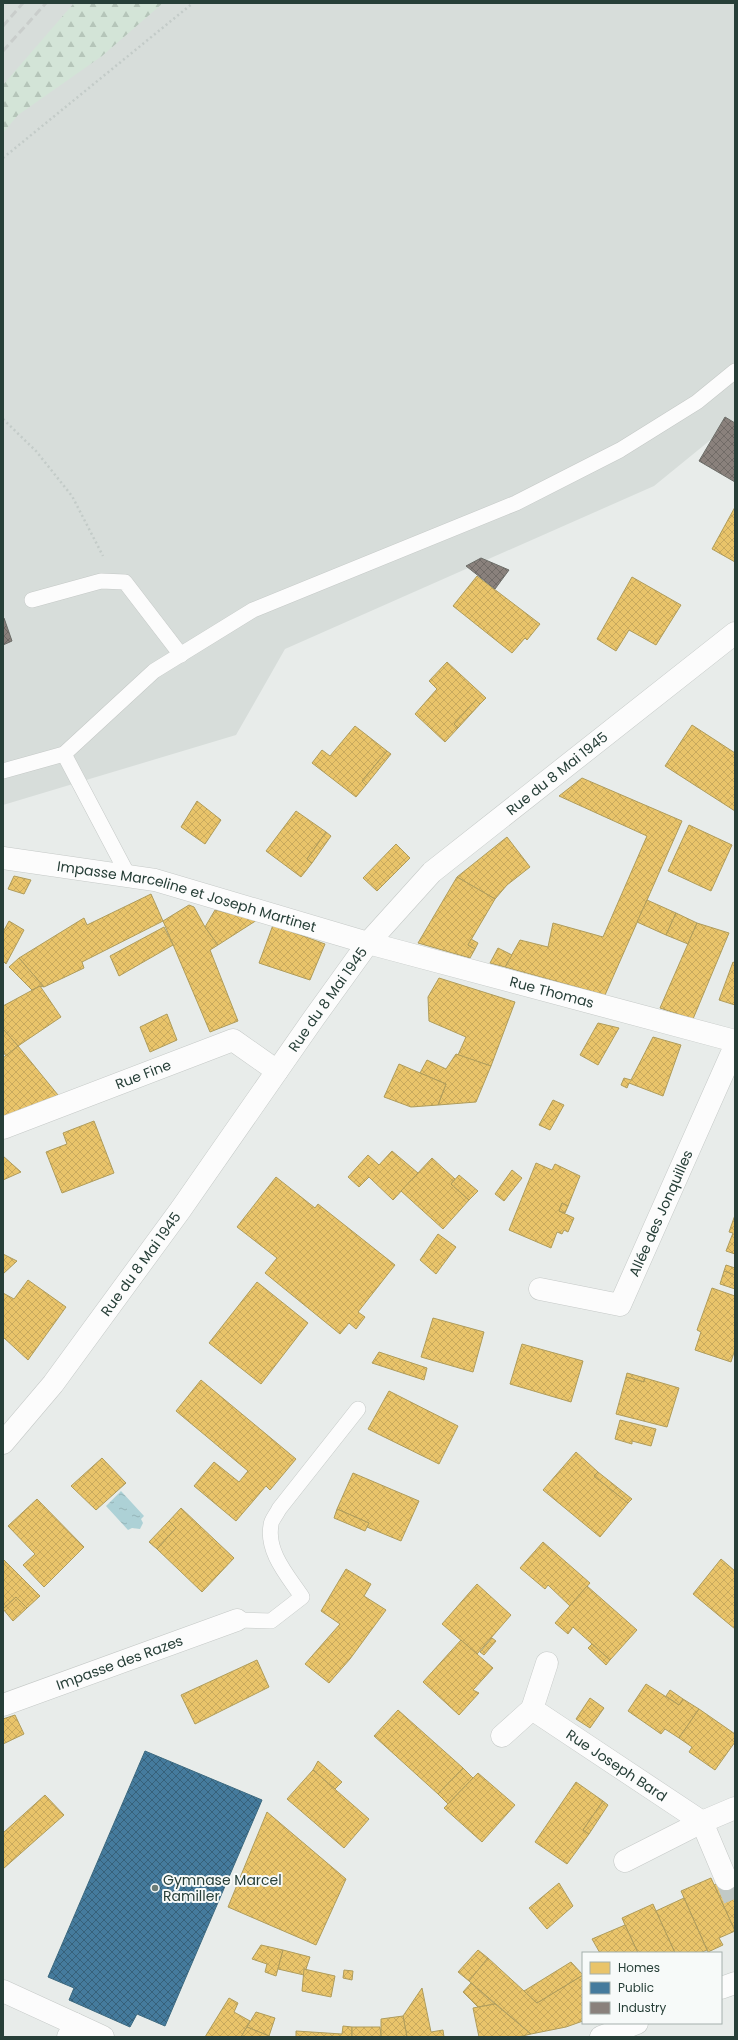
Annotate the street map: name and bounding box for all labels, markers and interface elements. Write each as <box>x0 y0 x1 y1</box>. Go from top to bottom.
street label: Rue du 8 Mai 1945 <box>502 727 612 820</box>
street label: Impasse Marceline et Joseph Martinet <box>56 856 319 937</box>
street label: Rue du 8 Mai 1945 <box>283 943 372 1056</box>
street label: Rue Thomas <box>507 971 596 1013</box>
street label: Rue Fine <box>112 1055 174 1094</box>
street label: Allée des Jonquilles <box>624 1147 698 1280</box>
street label: Rue du 8 Mai 1945 <box>96 1208 186 1320</box>
street label: Impasse des Razes <box>53 1630 186 1695</box>
street label: Rue Joseph Bard <box>562 1724 671 1806</box>
place label: Gymnase Marcel Ramiller <box>163 1870 282 1906</box>
marker: Gymnase Marcel Ramiller <box>150 1883 160 1893</box>
legend <box>582 1952 722 2024</box>
text: Homes <box>618 1959 660 1976</box>
text: Public <box>618 1979 654 1996</box>
text: Industry <box>618 1999 667 2016</box>

